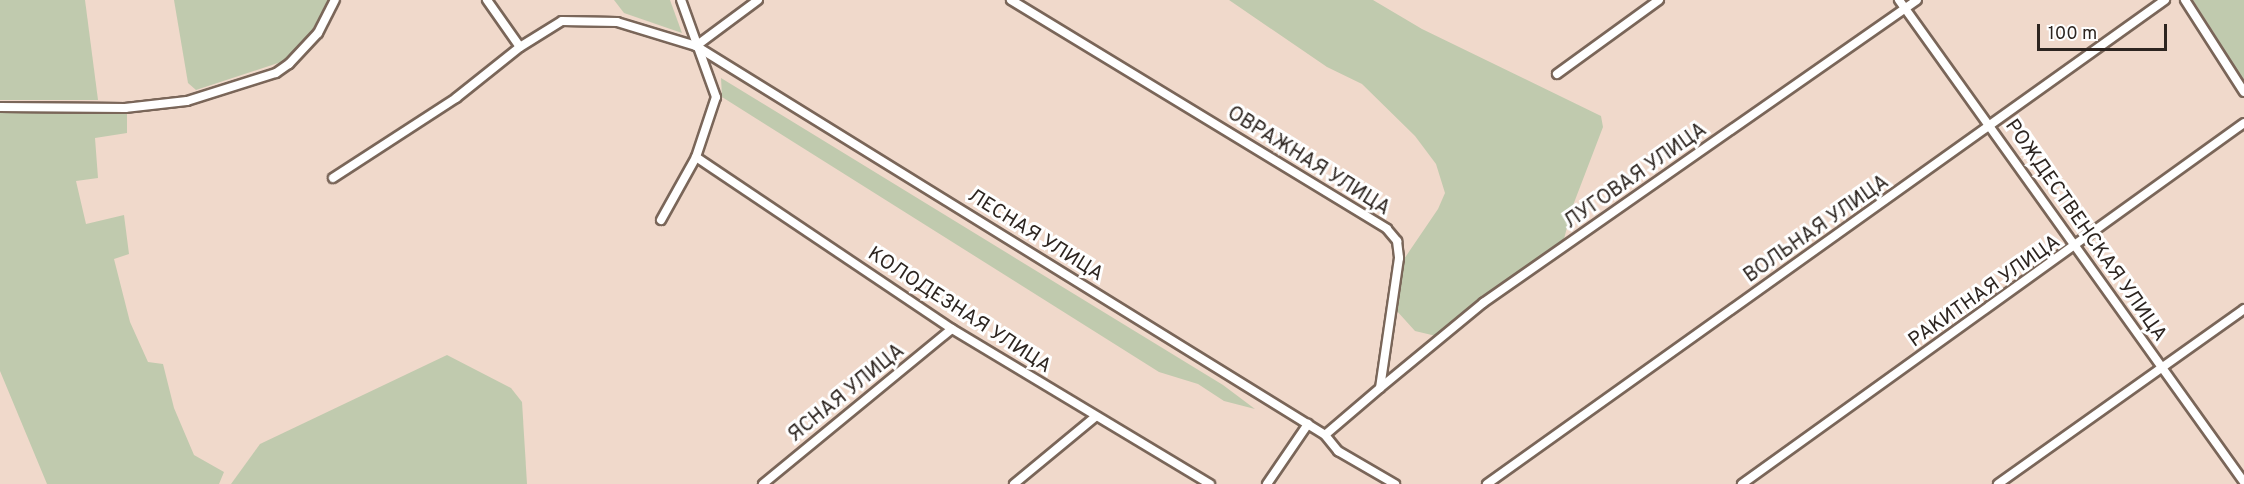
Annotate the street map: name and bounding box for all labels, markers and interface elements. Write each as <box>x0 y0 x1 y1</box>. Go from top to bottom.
scale bar <box>2040 12 2170 50</box>
text: 100 m <box>2048 23 2097 46</box>
street label: ОВРАЖНАЯ УЛИЦА <box>1222 102 1394 222</box>
street label: РОЖДЕСТВЕНСКАЯ УЛИЦА <box>1999 115 2171 347</box>
street label: ЛУГОВАЯ УЛИЦА <box>1560 119 1712 235</box>
street label: ВОЛЬНАЯ УЛИЦА <box>1740 171 1894 289</box>
street label: ЛЕСНАЯ УЛИЦА <box>963 185 1107 287</box>
street label: РАКИТНАЯ УЛИЦА <box>1905 231 2065 353</box>
street label: КОЛОДЕЗНАЯ УЛИЦА <box>863 243 1055 379</box>
street label: ЯСНАЯ УЛИЦА <box>784 340 910 448</box>

